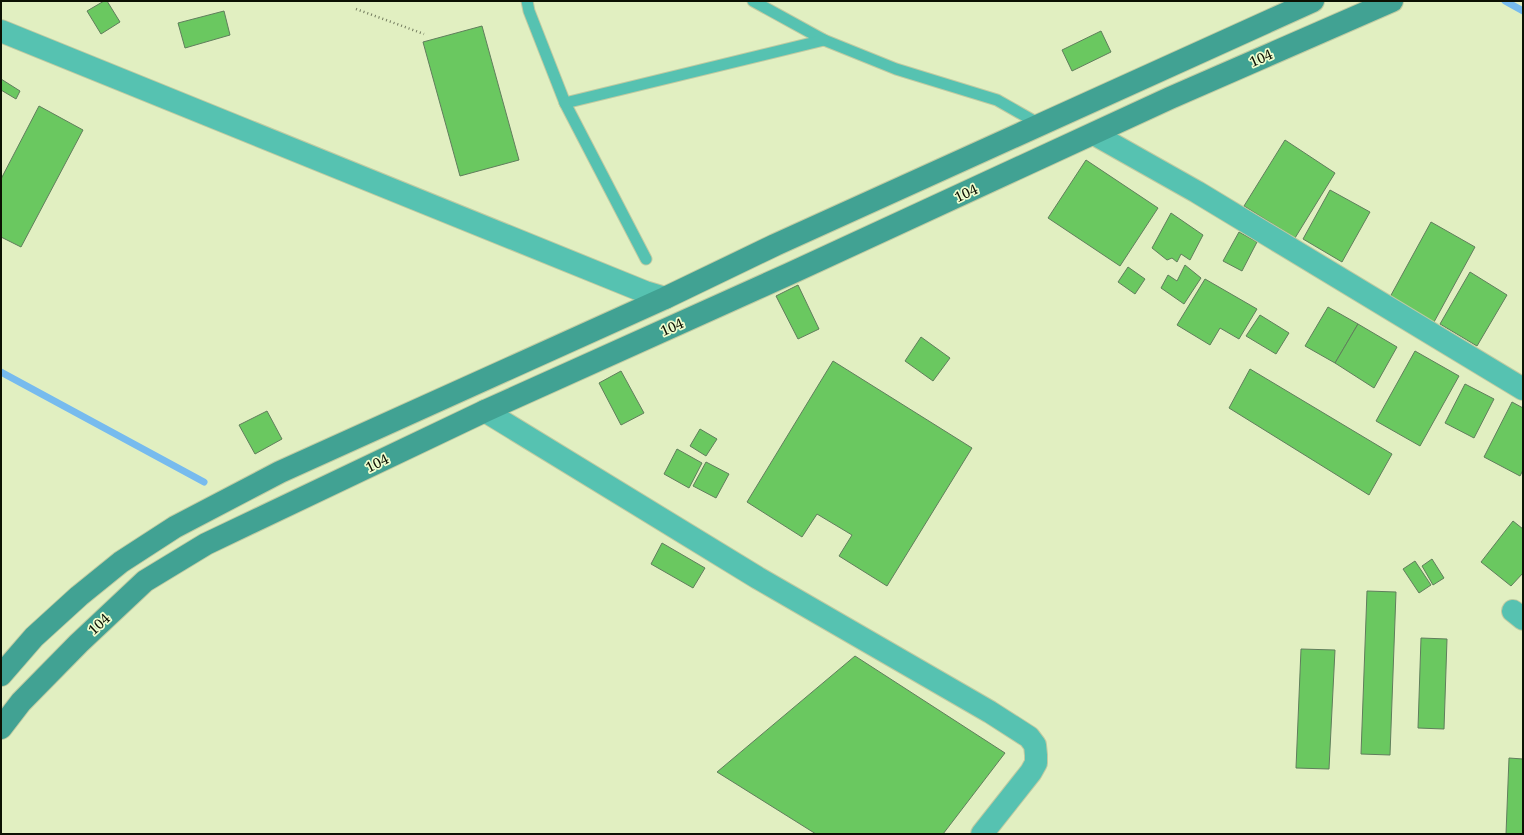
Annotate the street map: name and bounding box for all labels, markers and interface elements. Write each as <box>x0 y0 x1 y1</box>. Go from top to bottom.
street label: 104 <box>1246 44 1276 71</box>
street label: 104 <box>951 179 981 206</box>
street label: 104 <box>657 313 687 340</box>
street label: 104 <box>362 449 392 476</box>
street label: 104 <box>84 609 114 639</box>

